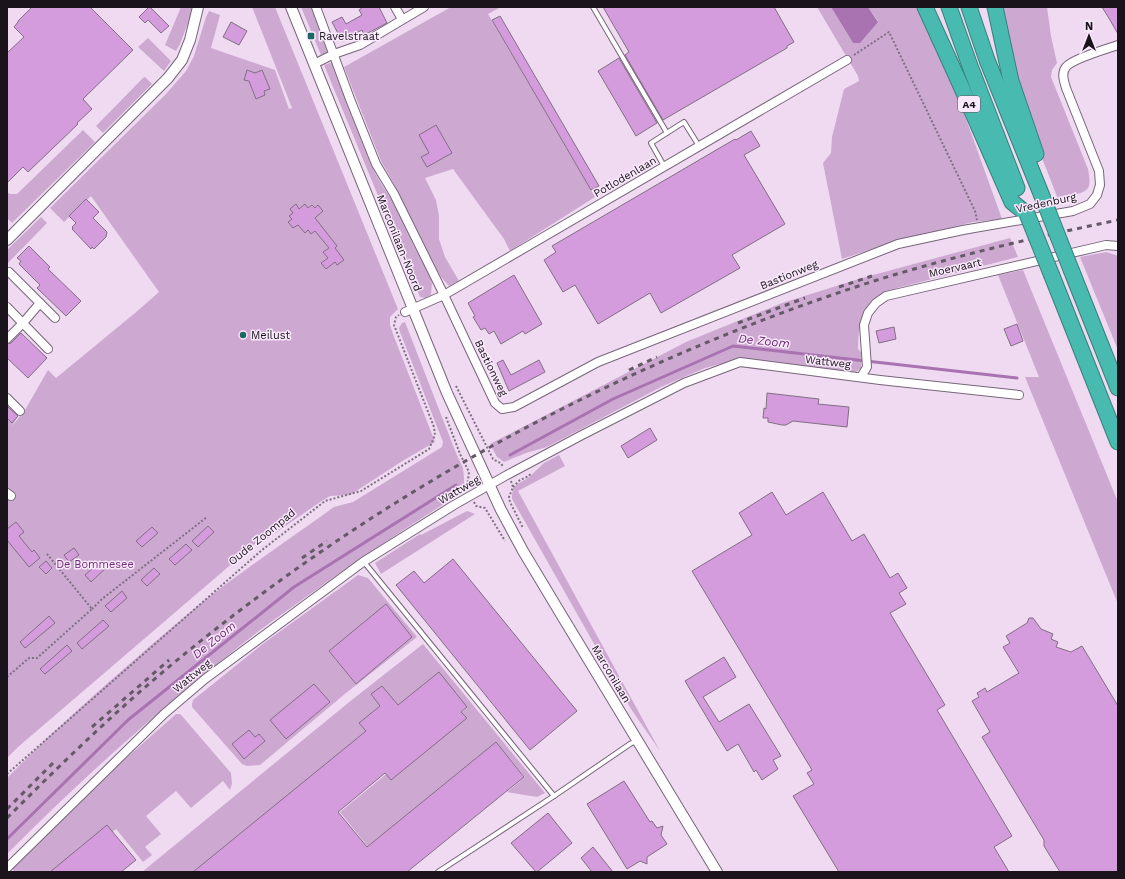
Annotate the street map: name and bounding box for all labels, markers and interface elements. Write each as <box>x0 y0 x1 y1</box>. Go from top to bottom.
north arrow <box>1069 16 1109 56</box>
text: N <box>1085 20 1093 33</box>
place label: Ravelstraat <box>319 30 380 43</box>
marker: Ravelstraat <box>306 31 316 41</box>
road number: A4 <box>958 96 980 112</box>
street label: Potlodenlaan <box>591 154 659 200</box>
street label: Vredenburg <box>1015 190 1077 216</box>
street label: Marconilaan-Noord <box>374 193 424 293</box>
street label: Moervaart <box>927 256 983 280</box>
street label: Bastionweg <box>758 257 820 293</box>
place label: Meilust <box>251 329 291 342</box>
marker: Meilust <box>238 330 248 340</box>
water label: De Zoom <box>738 331 790 351</box>
street label: Bastionweg <box>472 338 510 399</box>
street label: Wattweg <box>804 353 852 371</box>
street label: Wattweg <box>436 473 482 507</box>
street label: Oude Zoompad <box>226 506 298 568</box>
park label: De Bommesee <box>56 558 134 571</box>
water label: De Zoom <box>190 618 238 662</box>
street label: Marconilaan <box>589 643 633 705</box>
street label: Wattweg <box>170 656 214 695</box>

